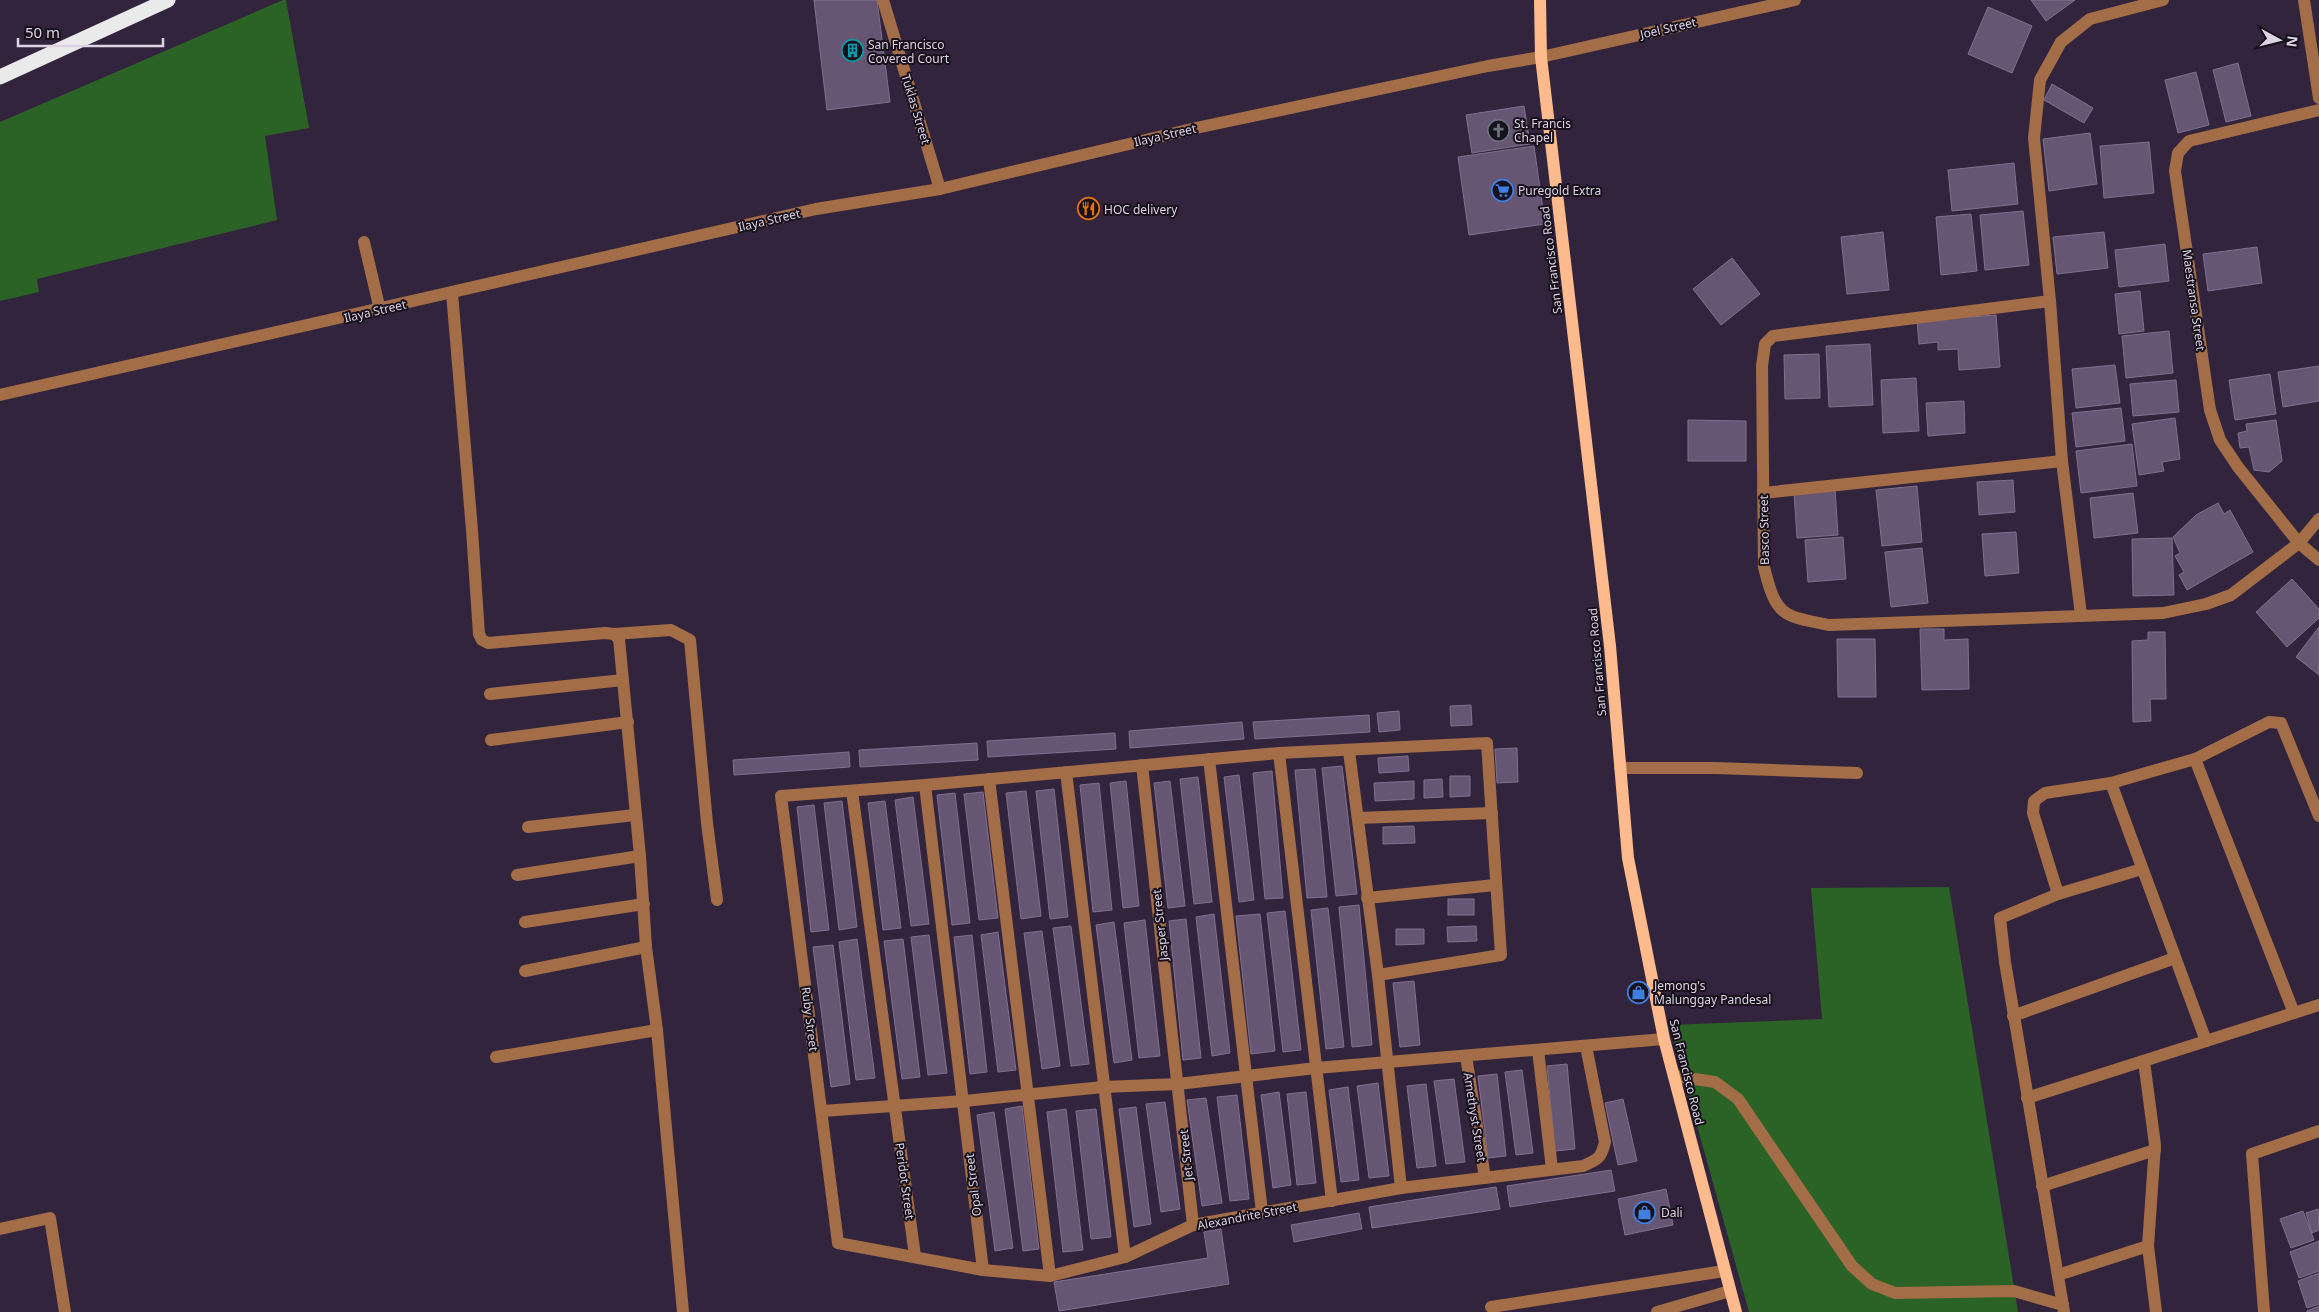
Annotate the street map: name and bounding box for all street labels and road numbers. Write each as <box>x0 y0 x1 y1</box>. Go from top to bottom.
street label: Joel Street <box>1637 13 1698 43</box>
street label: Tuklas Street <box>897 72 935 147</box>
street label: Ilaya Street <box>1132 119 1198 150</box>
street label: Ilaya Street <box>736 204 802 235</box>
street label: San Francisco Road <box>1536 205 1566 315</box>
street label: Maestransa Street <box>2178 248 2210 353</box>
street label: Ilaya Street <box>342 295 408 326</box>
street label: Basco Street <box>1755 494 1773 565</box>
street label: San Francisco Road <box>1584 607 1610 717</box>
street label: Jasper Street <box>1148 888 1172 962</box>
street label: Ruby Street <box>798 986 822 1053</box>
street label: San Francisco Road <box>1666 1017 1708 1127</box>
street label: Amethyst Street <box>1460 1071 1491 1164</box>
street label: Jet Street <box>1175 1128 1197 1182</box>
street label: Peridot Street <box>891 1141 919 1221</box>
street label: Opal Street <box>961 1152 985 1217</box>
street label: Alexandrite Street <box>1196 1198 1299 1234</box>

